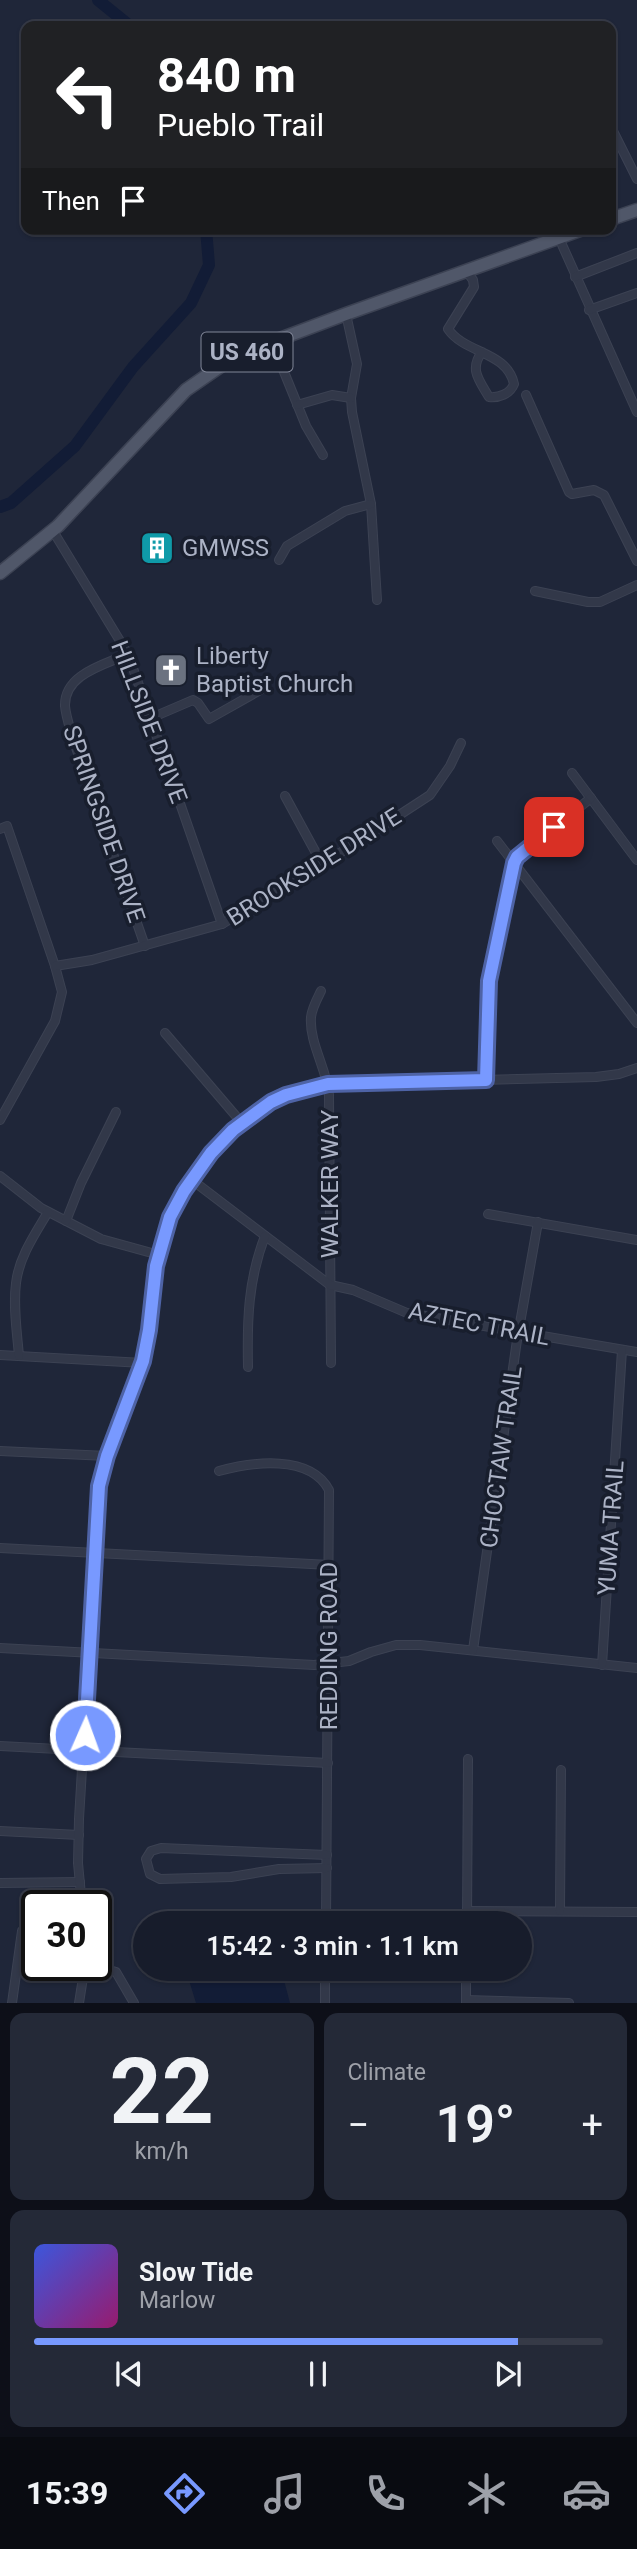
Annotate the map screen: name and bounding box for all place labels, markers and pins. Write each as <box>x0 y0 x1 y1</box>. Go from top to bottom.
building icon: GMWSS <box>138 529 176 567</box>
place label: GMWSS <box>182 534 269 562</box>
place label: Liberty Baptist Church <box>196 642 353 698</box>
church icon: Liberty Baptist Church <box>152 651 190 689</box>
pin <box>524 797 584 857</box>

